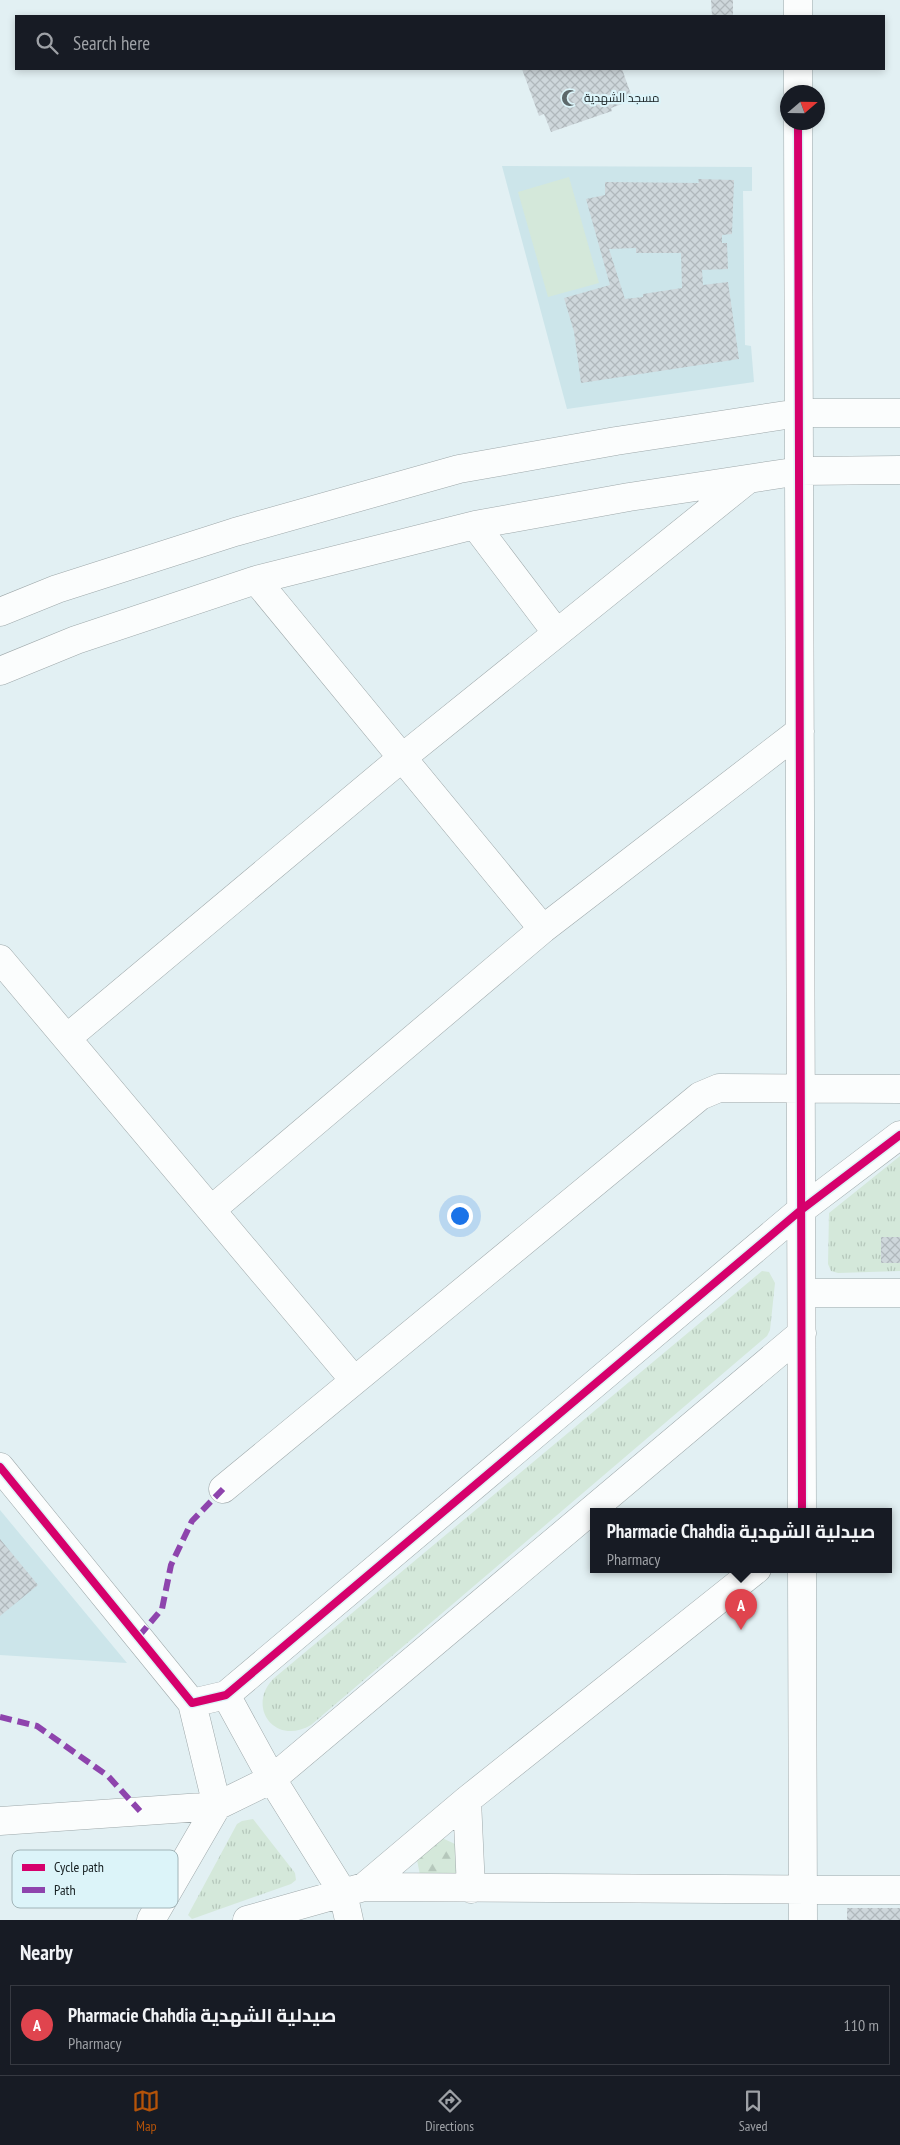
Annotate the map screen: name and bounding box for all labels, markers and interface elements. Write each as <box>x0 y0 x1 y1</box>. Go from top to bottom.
search box <box>15 15 885 70</box>
icon: search <box>33 29 61 57</box>
text: Search here <box>73 31 150 55</box>
north arrow <box>780 85 825 130</box>
mosque icon: مسجد الشهدية <box>560 88 580 108</box>
place label: مسجد الشهدية <box>584 90 660 105</box>
your location <box>447 1203 473 1229</box>
popup <box>590 1508 892 1573</box>
text: Pharmacie Chahdia صيدلية الشهدية <box>607 1519 875 1543</box>
text: Pharmacy <box>607 1549 660 1569</box>
pin: A <box>725 1589 757 1630</box>
legend <box>12 1850 178 1908</box>
text: Cycle path <box>54 1858 104 1876</box>
text: Path <box>54 1881 76 1899</box>
text: Nearby <box>20 1939 73 1966</box>
text: Pharmacie Chahdia صيدلية الشهدية <box>68 2003 336 2027</box>
text: A <box>33 2015 41 2035</box>
text: 110 m <box>844 2015 879 2035</box>
text: Pharmacy <box>68 2033 121 2053</box>
tab: Map <box>132 2087 160 2135</box>
tab: Directions <box>425 2087 474 2135</box>
tab: Saved <box>739 2087 768 2135</box>

